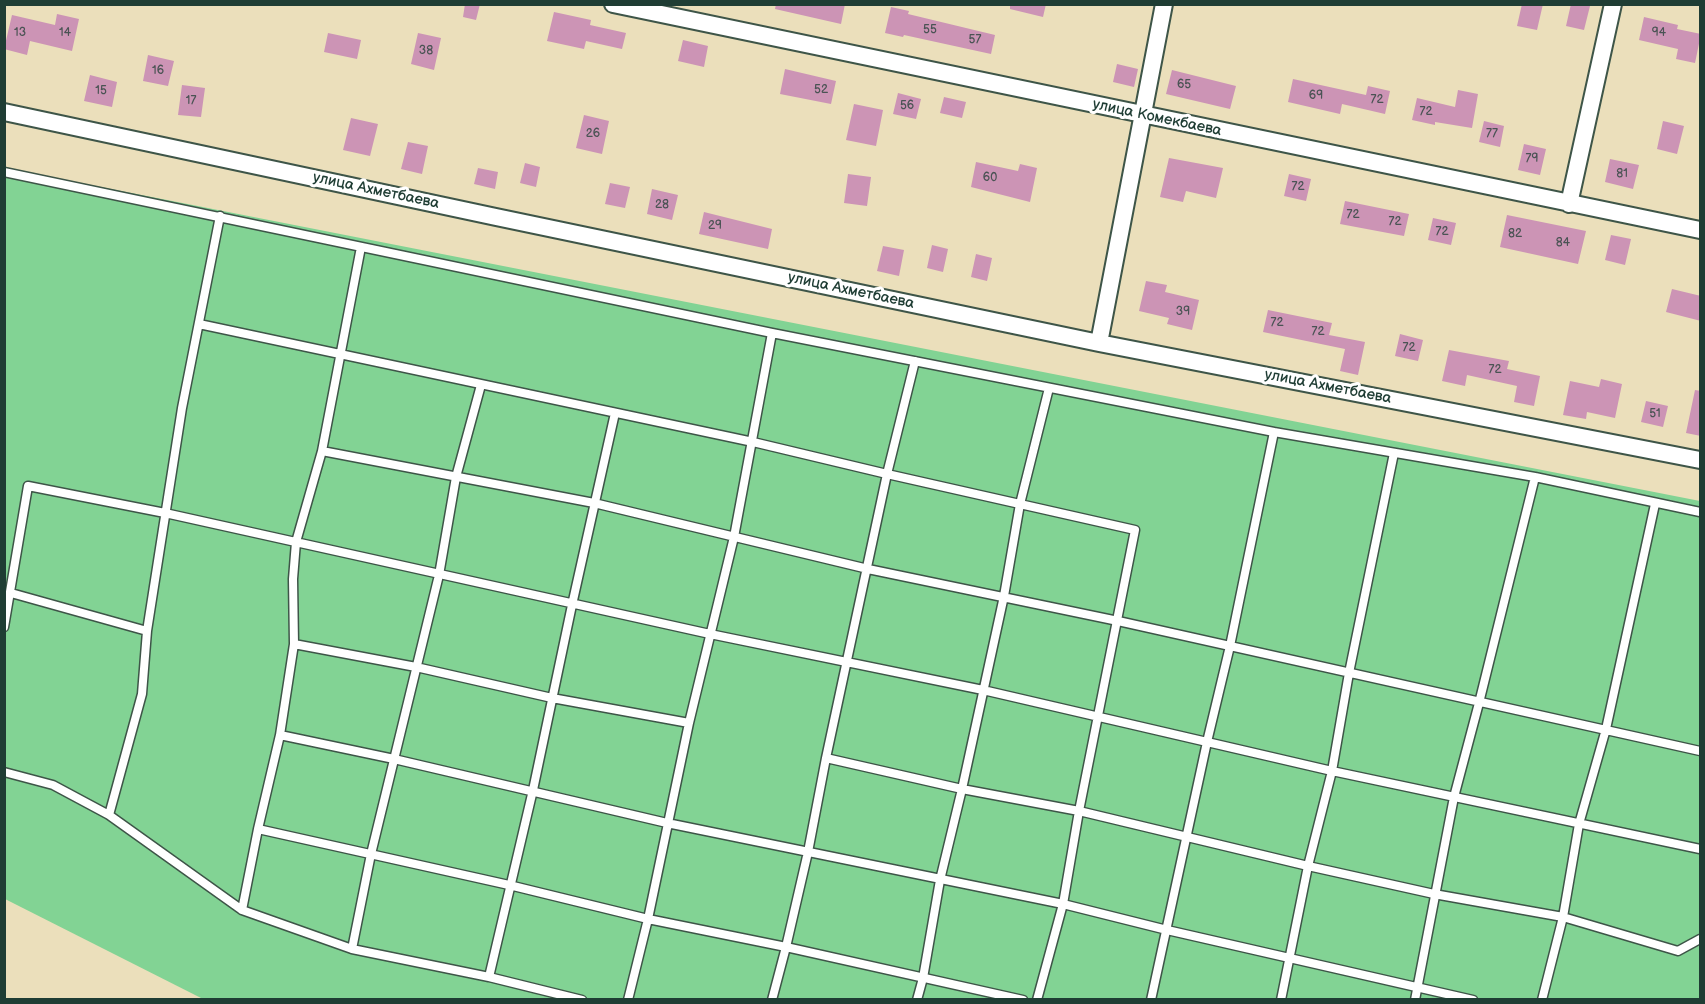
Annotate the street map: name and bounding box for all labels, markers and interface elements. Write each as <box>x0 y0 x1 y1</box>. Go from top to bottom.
house number: 55 <box>923 23 937 37</box>
house number: 13 <box>14 26 26 40</box>
house number: 14 <box>59 26 71 40</box>
house number: 94 <box>1652 26 1666 40</box>
house number: 57 <box>969 33 981 47</box>
house number: 38 <box>419 44 433 58</box>
house number: 16 <box>152 64 164 78</box>
house number: 65 <box>1177 78 1191 92</box>
house number: 52 <box>814 83 828 97</box>
house number: 15 <box>95 84 107 98</box>
house number: 69 <box>1309 89 1323 103</box>
house number: 72 <box>1371 93 1383 107</box>
house number: 17 <box>186 94 196 108</box>
street label: улица Комекбаева <box>1091 96 1223 140</box>
house number: 56 <box>900 99 914 113</box>
house number: 72 <box>1420 105 1432 119</box>
house number: 26 <box>586 127 600 141</box>
house number: 77 <box>1486 127 1498 141</box>
house number: 79 <box>1526 152 1538 166</box>
house number: 81 <box>1616 167 1628 181</box>
street label: улица Ахметбаева <box>311 169 441 213</box>
house number: 60 <box>983 171 997 185</box>
house number: 72 <box>1292 180 1304 194</box>
house number: 28 <box>655 198 669 212</box>
house number: 72 <box>1347 208 1359 222</box>
house number: 72 <box>1389 215 1401 229</box>
house number: 29 <box>708 219 722 233</box>
house number: 72 <box>1436 225 1448 239</box>
house number: 82 <box>1508 227 1522 241</box>
house number: 84 <box>1556 236 1570 250</box>
street label: улица Ахметбаева <box>786 269 916 313</box>
house number: 39 <box>1176 305 1190 319</box>
house number: 72 <box>1271 316 1283 330</box>
house number: 72 <box>1312 325 1324 339</box>
house number: 72 <box>1403 341 1415 355</box>
house number: 72 <box>1489 363 1501 377</box>
street label: улица Ахметбаева <box>1263 366 1393 408</box>
house number: 51 <box>1649 407 1661 421</box>

